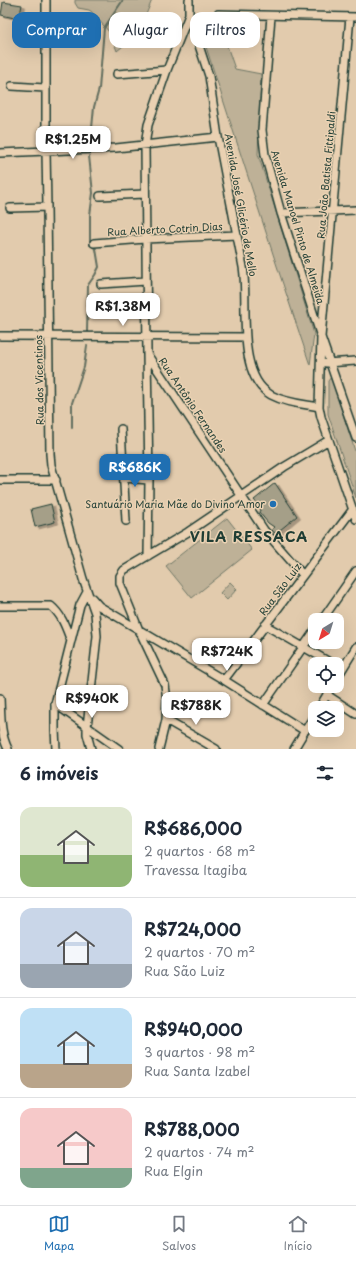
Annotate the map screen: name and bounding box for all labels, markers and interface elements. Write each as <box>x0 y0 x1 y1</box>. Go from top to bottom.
chip: Comprar <box>12 12 101 48</box>
chip: Alugar <box>109 12 182 48</box>
chip: Filtros <box>190 12 260 48</box>
street label: Rua João Batista Fittipaldi <box>312 110 339 239</box>
pin: R$1.25M <box>36 126 110 160</box>
text: R$1.25M <box>45 129 101 148</box>
street label: Avenida José Glicério de Mello <box>222 132 262 278</box>
street label: Avenida Manoel Pinto de Almeida <box>268 148 329 307</box>
street label: Rua Alberto Cotrin Dias <box>107 218 223 239</box>
pin: R$1.38M <box>86 293 160 327</box>
text: R$1.38M <box>95 296 151 315</box>
street label: Rua dos Vicentinos <box>30 334 47 425</box>
street label: Rua Antônio Fernandes <box>156 354 231 456</box>
pin: R$686K <box>102 454 168 488</box>
text: R$686K <box>108 457 162 476</box>
place label: Santuário Maria Mãe do Divino Amor <box>85 496 265 511</box>
marker: Santuário Maria Mãe do Divino Amor <box>268 499 278 509</box>
district label: VILA RESSACA <box>190 526 308 547</box>
street label: Rua São Luiz <box>255 559 304 618</box>
north arrow <box>308 613 344 649</box>
map controls <box>308 613 344 737</box>
pin: R$724K <box>194 638 260 672</box>
text: R$724K <box>201 641 253 660</box>
button: locate <box>308 657 344 693</box>
pin: R$940K <box>59 685 125 719</box>
text: R$940K <box>65 688 119 707</box>
pin: R$788K <box>163 692 229 726</box>
text: R$788K <box>170 695 222 714</box>
button: layers <box>308 701 344 737</box>
text: 6 imóveis <box>20 760 98 786</box>
icon: filters <box>314 762 336 784</box>
text: R$686,000 <box>144 815 242 841</box>
icon: home <box>52 823 100 871</box>
text: 2 quartos · 68 m² <box>144 841 255 860</box>
text: Travessa Itagiba <box>144 860 247 879</box>
text: R$724,000 <box>144 916 241 942</box>
icon: home <box>52 924 100 972</box>
text: 2 quartos · 70 m² <box>144 942 255 961</box>
text: Rua São Luiz <box>144 961 225 980</box>
text: R$940,000 <box>144 1016 243 1042</box>
icon: home <box>52 1024 100 1072</box>
text: 3 quartos · 98 m² <box>144 1042 255 1061</box>
text: Rua Santa Izabel <box>144 1061 250 1080</box>
text: R$788,000 <box>144 1116 240 1142</box>
icon: home <box>52 1124 100 1172</box>
text: 2 quartos · 74 m² <box>144 1142 255 1161</box>
text: Rua Elgin <box>144 1161 203 1180</box>
tab: Mapa <box>44 1213 74 1254</box>
tab: Salvos <box>162 1213 196 1254</box>
tab: Início <box>284 1213 312 1254</box>

